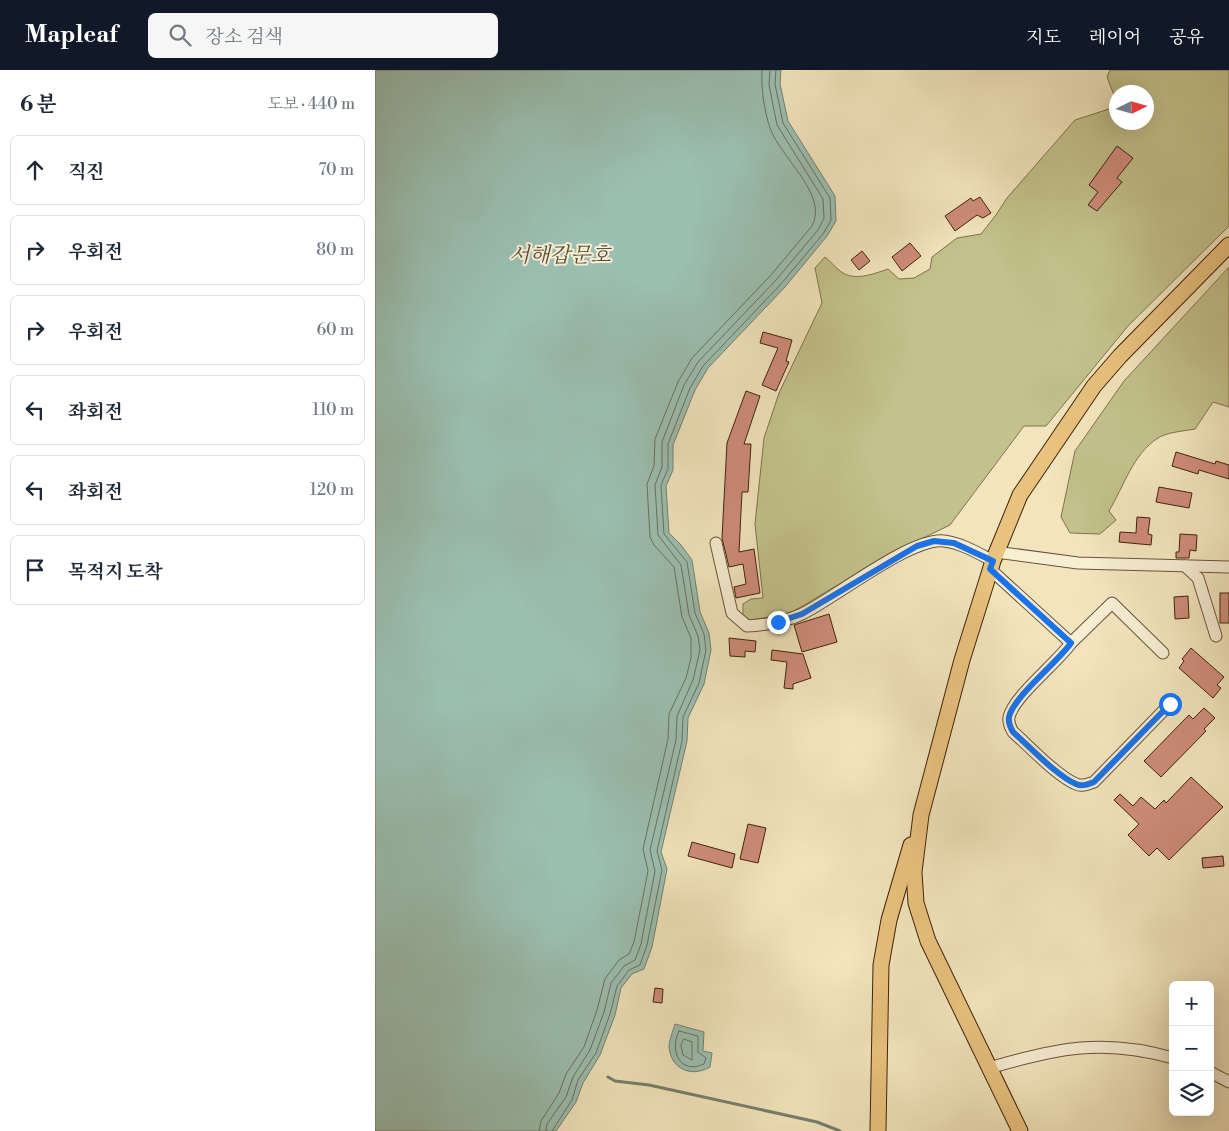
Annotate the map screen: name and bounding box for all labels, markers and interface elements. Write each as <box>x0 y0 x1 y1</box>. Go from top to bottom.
search box <box>148 13 498 58</box>
text: Mapleaf <box>25 20 118 50</box>
icon: search <box>166 21 194 49</box>
text: 장소 검색 <box>206 25 283 49</box>
text: 지도 <box>1026 26 1061 49</box>
text: 레이어 <box>1089 26 1141 49</box>
text: 공유 <box>1169 26 1204 49</box>
north arrow <box>1109 85 1154 130</box>
text: 6 분 <box>20 92 57 118</box>
text: 도보 · 440 m <box>268 94 355 114</box>
icon: ahead <box>21 156 49 184</box>
text: 직진 <box>68 160 105 184</box>
text: 70 m <box>318 160 354 180</box>
icon: right <box>21 236 49 264</box>
text: 우회전 <box>68 240 123 264</box>
text: 80 m <box>316 240 354 260</box>
water label: 서해갑문호 <box>509 243 612 269</box>
icon: right <box>21 316 49 344</box>
text: 우회전 <box>68 320 123 344</box>
text: 60 m <box>316 320 354 340</box>
icon: left <box>21 396 49 424</box>
text: 좌회전 <box>68 400 123 424</box>
text: 110 m <box>312 400 354 420</box>
icon: left <box>21 476 49 504</box>
text: 좌회전 <box>68 480 123 504</box>
text: 120 m <box>310 480 354 500</box>
icon: arrive <box>21 556 49 584</box>
text: 목적지 도착 <box>68 560 163 584</box>
route end <box>767 611 790 634</box>
route start <box>1159 693 1182 716</box>
map controls <box>1169 981 1214 1116</box>
button: + <box>1169 981 1214 1026</box>
button: − <box>1169 1026 1214 1071</box>
button: layers <box>1169 1071 1214 1116</box>

